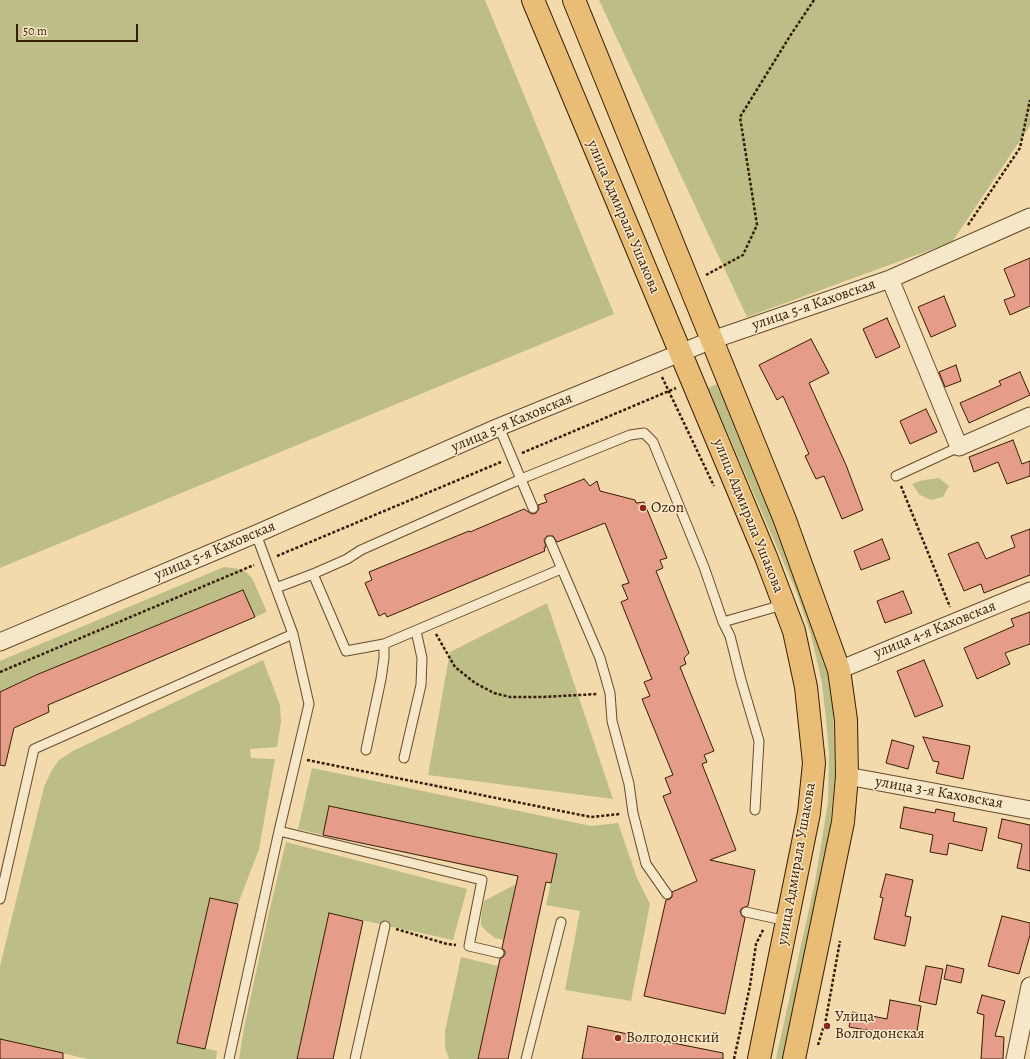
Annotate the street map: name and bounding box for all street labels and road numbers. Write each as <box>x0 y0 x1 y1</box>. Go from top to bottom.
street label: улица Адмирала Ушакова <box>583 138 663 296</box>
street label: улица 5-я Каховская <box>750 275 878 335</box>
street label: улица 5-я Каховская <box>449 389 575 457</box>
street label: улица Адмирала Ушакова <box>709 436 787 596</box>
street label: улица 5-я Каховская <box>152 517 278 585</box>
street label: улица 4-я Каховская <box>871 597 999 663</box>
street label: улица 3-я Каховская <box>874 773 1004 813</box>
street label: улица Адмирала Ушакова <box>774 781 820 947</box>

